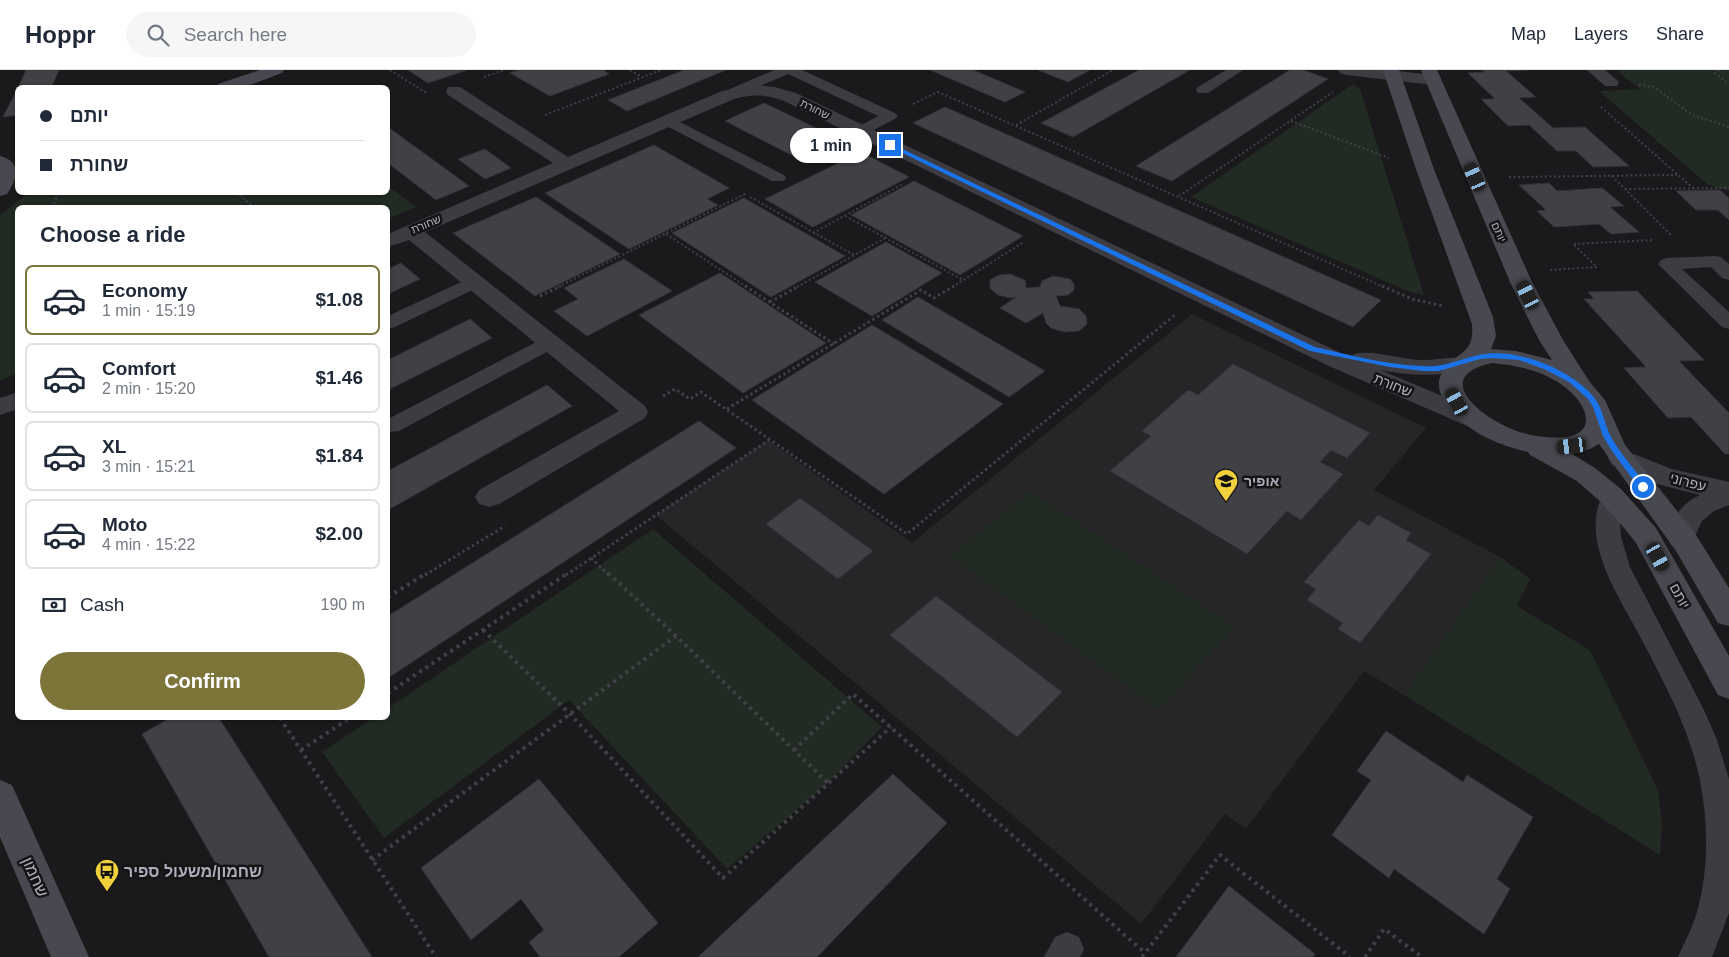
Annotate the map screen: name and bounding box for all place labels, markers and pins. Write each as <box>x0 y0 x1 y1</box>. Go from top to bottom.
school or university icon: אופיר <box>1213 468 1239 502</box>
place label: אופיר <box>1244 473 1280 489</box>
bus stop icon: שחמון/משעול ספיר <box>94 858 120 892</box>
place label: שחמון/משעול ספיר <box>124 863 262 880</box>

